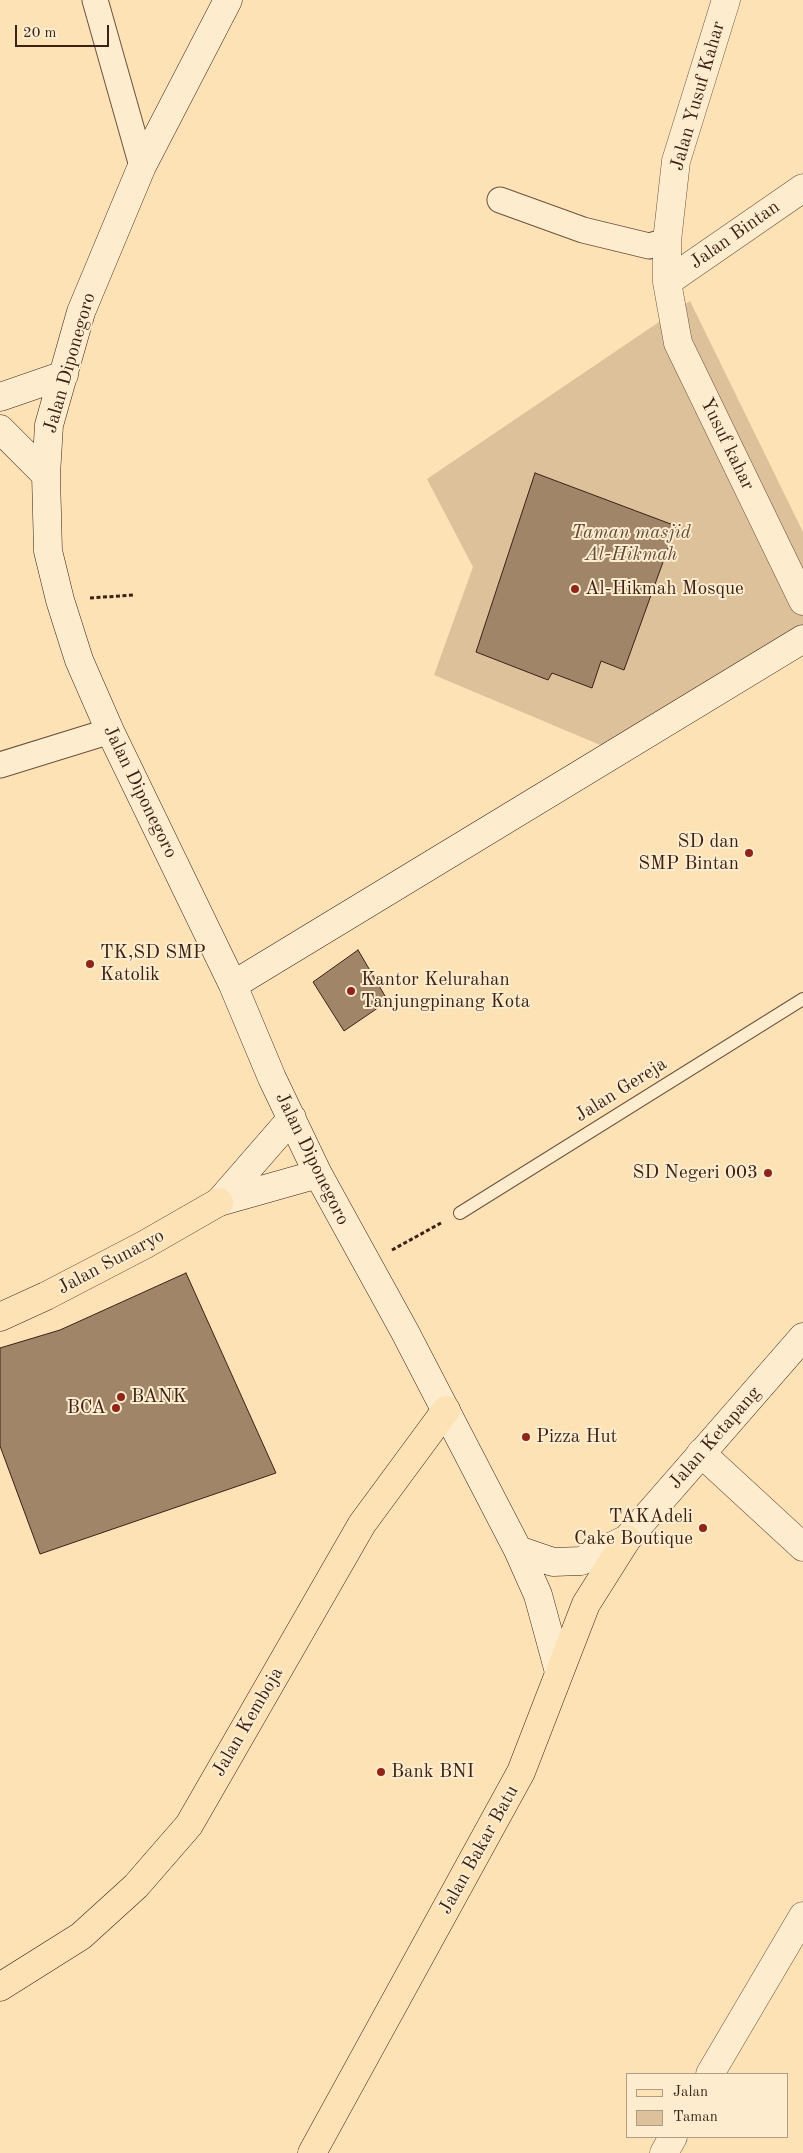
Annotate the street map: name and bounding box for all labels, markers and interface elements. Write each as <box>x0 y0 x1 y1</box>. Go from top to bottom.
scale bar <box>18 15 111 47</box>
street label: Jalan Yusuf Kahar <box>666 19 730 173</box>
text: 20 m <box>23 26 57 41</box>
street label: Jalan Bintan <box>686 196 784 274</box>
street label: Jalan Diponegoro <box>39 290 101 436</box>
street label: Yusuf kahar <box>695 394 759 494</box>
park label: Taman masjid Al-Hikmah <box>571 522 691 566</box>
place label: Al-Hikmah Mosque <box>585 578 744 600</box>
marker: Al-Hikmah Mosque <box>569 583 581 595</box>
street label: Jalan Diponegoro <box>98 722 182 862</box>
place label: SD dan SMP Bintan <box>638 831 739 875</box>
marker: SD dan SMP Bintan <box>743 847 755 859</box>
place label: TK,SD SMP Katolik <box>100 942 206 986</box>
marker: TK,SD SMP Katolik <box>84 958 96 970</box>
place label: Kantor Kelurahan Tanjungpinang Kota <box>361 969 530 1013</box>
marker: Kantor Kelurahan Tanjungpinang Kota <box>345 985 357 997</box>
street label: Jalan Gereja <box>571 1053 671 1127</box>
street label: Jalan Diponegoro <box>270 1089 354 1229</box>
place label: SD Negeri 003 <box>632 1162 758 1184</box>
marker: SD Negeri 003 <box>762 1167 774 1179</box>
street label: Jalan Sunaryo <box>54 1224 168 1300</box>
street label: Jalan Ketapang <box>664 1382 766 1494</box>
place label: BANK <box>131 1386 187 1408</box>
marker: BANK <box>115 1391 127 1403</box>
place label: BCA <box>67 1397 106 1419</box>
marker: BCA <box>110 1402 122 1414</box>
place label: Pizza Hut <box>536 1426 617 1448</box>
marker: Pizza Hut <box>520 1431 532 1443</box>
place label: TAKAdeli Cake Boutique <box>574 1506 693 1550</box>
marker: TAKAdeli Cake Boutique <box>697 1522 709 1534</box>
street label: Jalan Kemboja <box>207 1663 289 1781</box>
place label: Bank BNI <box>391 1761 474 1783</box>
marker: Bank BNI <box>375 1766 387 1778</box>
street label: Jalan Bakar Batu <box>434 1782 524 1918</box>
legend <box>626 2073 788 2138</box>
text: Jalan <box>673 2085 708 2100</box>
text: Taman <box>673 2110 718 2125</box>

